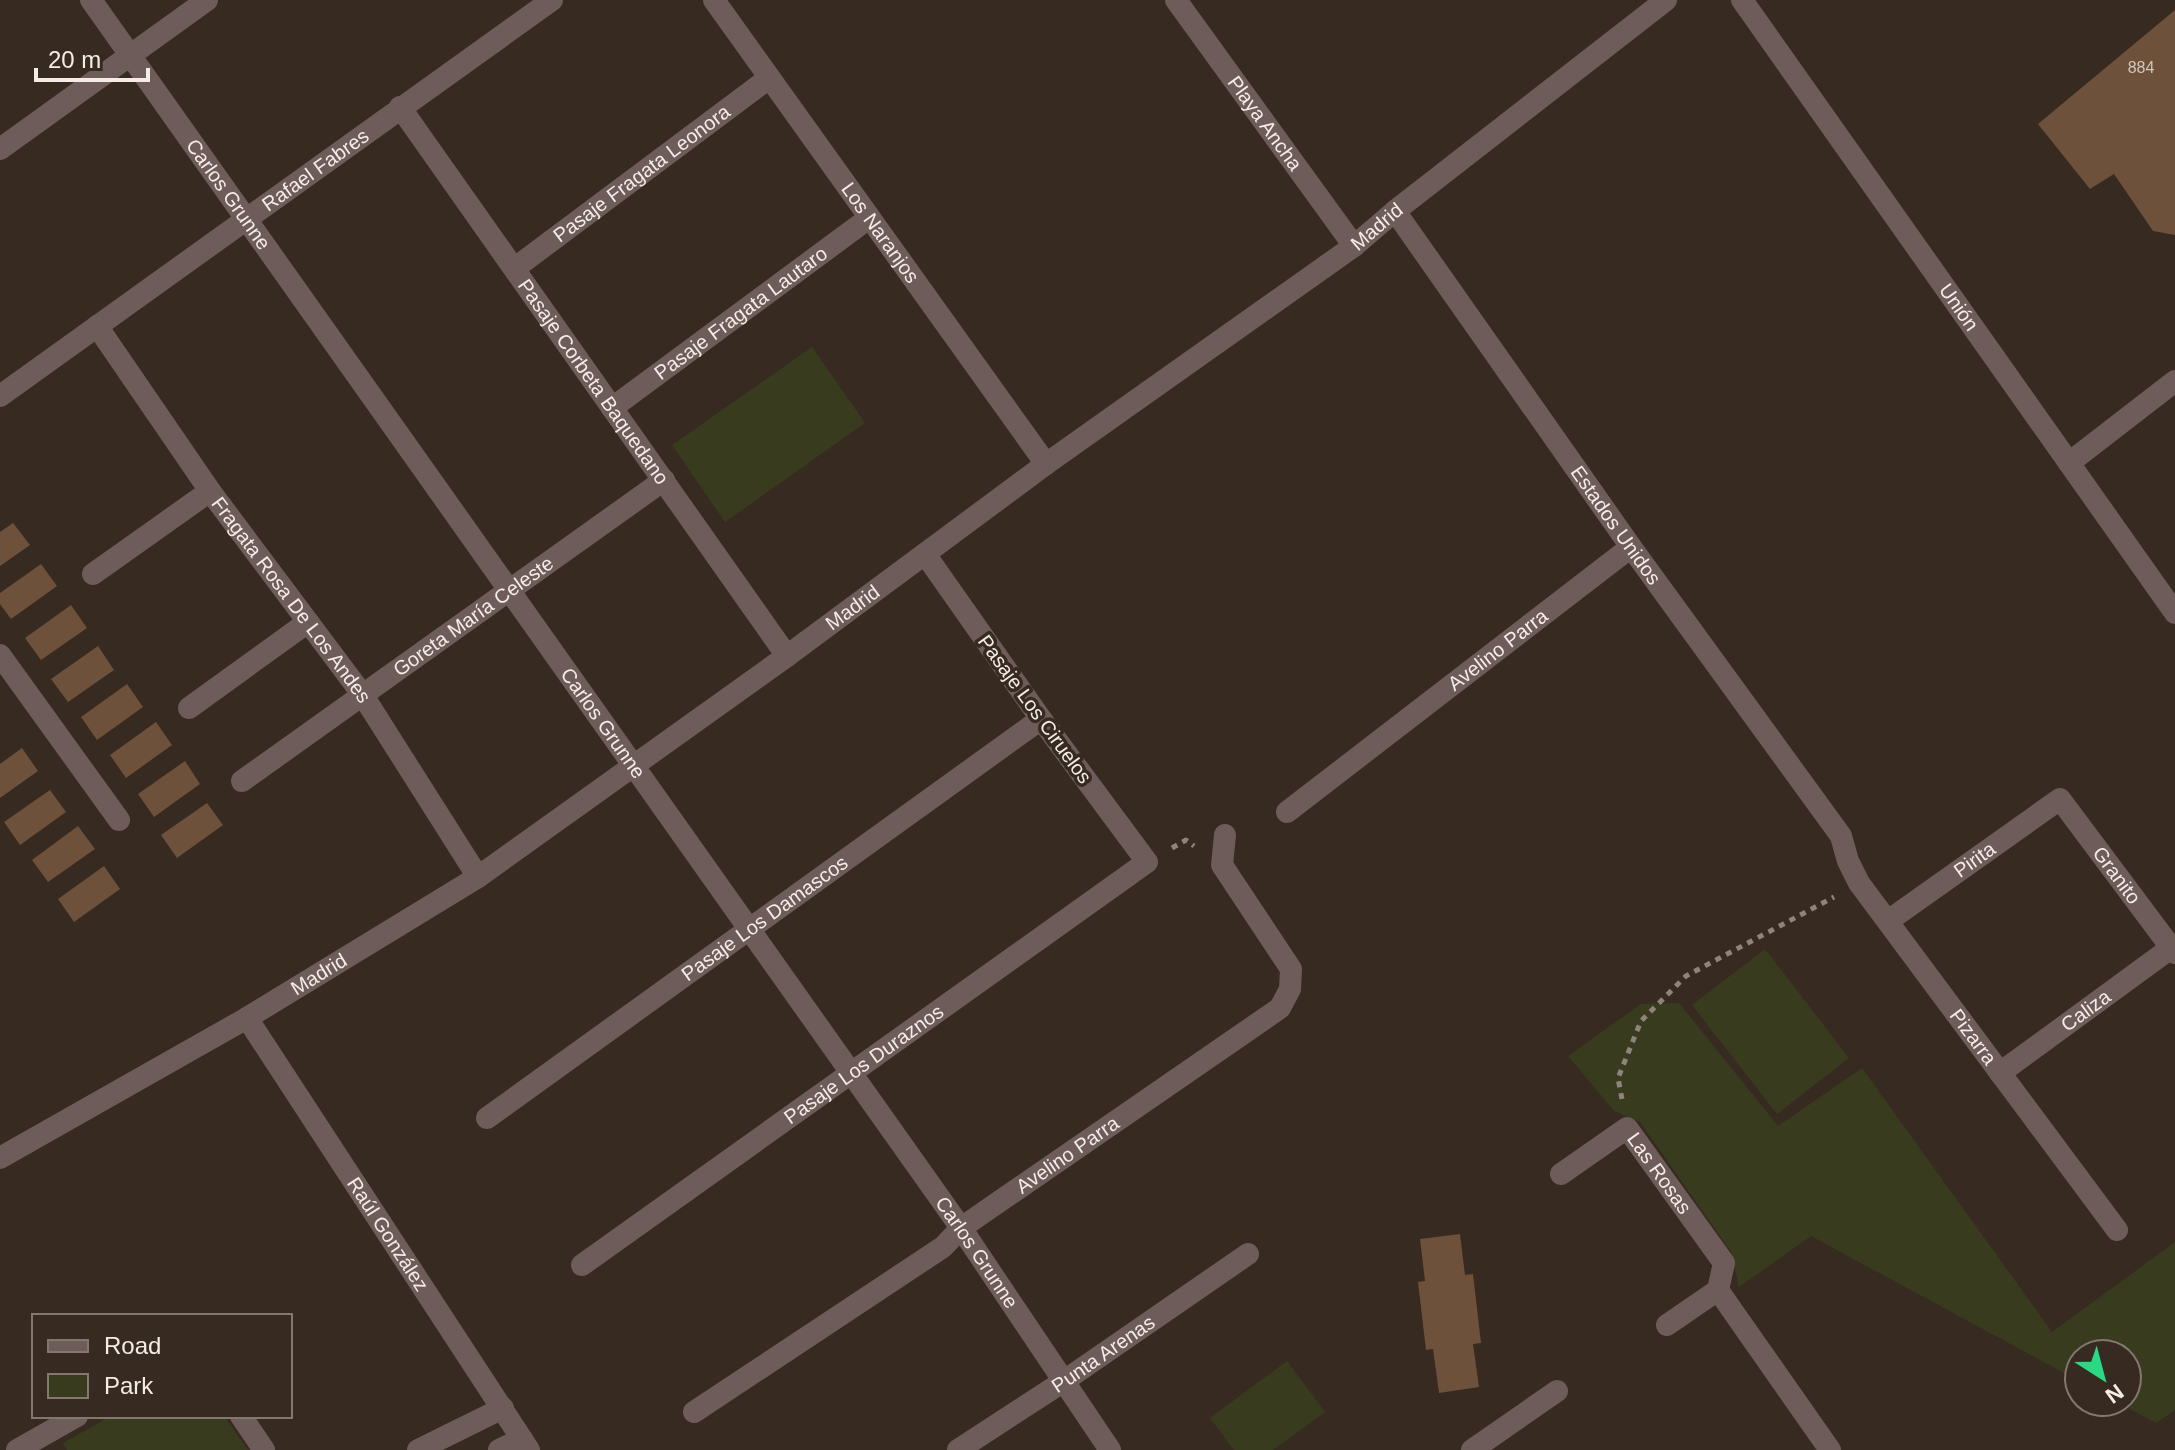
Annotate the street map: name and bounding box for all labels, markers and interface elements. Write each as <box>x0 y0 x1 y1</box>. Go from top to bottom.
scale bar <box>36 32 148 82</box>
text: 20 m <box>48 46 101 73</box>
house number: 884 <box>2128 59 2154 76</box>
street label: Playa Ancha <box>1224 72 1307 175</box>
street label: Pasaje Fragata Leonora <box>549 100 735 246</box>
street label: Rafael Fabres <box>258 124 373 215</box>
street label: Carlos Grunne <box>182 135 275 254</box>
street label: Los Naranjos <box>837 178 924 287</box>
street label: Madrid <box>1346 198 1407 255</box>
street label: Pasaje Fragata Lautaro <box>650 242 831 384</box>
street label: Pasaje Corbeta Baquedano <box>514 275 673 488</box>
street label: Unión <box>1935 279 1983 335</box>
street label: Estados Unidos <box>1566 462 1665 589</box>
street label: Fragata Rosa De Los Andes <box>207 493 376 707</box>
street label: Goreta María Celeste <box>389 552 557 681</box>
street label: Madrid <box>821 580 884 634</box>
street label: Avelino Parra <box>1444 604 1553 695</box>
street label: Pasaje Los Ciruelos <box>974 631 1096 787</box>
street label: Carlos Grunne <box>557 664 650 782</box>
street label: Pirita <box>1949 837 2000 882</box>
street label: Granito <box>2088 842 2145 908</box>
street label: Pasaje Los Damascos <box>677 851 852 985</box>
street label: Madrid <box>287 949 351 1000</box>
street label: Caliza <box>2057 985 2115 1036</box>
street label: Pasaje Los Duraznos <box>780 1000 947 1128</box>
street label: Pizarra <box>1946 1005 2002 1069</box>
street label: Avelino Parra <box>1012 1111 1124 1198</box>
street label: Las Rosas <box>1623 1128 1696 1218</box>
street label: Raúl González <box>343 1173 433 1295</box>
street label: Carlos Grunne <box>931 1192 1023 1312</box>
street label: Punta Arenas <box>1047 1311 1159 1397</box>
legend <box>32 1314 292 1418</box>
text: Road <box>104 1332 161 1359</box>
north arrow <box>2063 1338 2143 1418</box>
text: Park <box>104 1372 154 1399</box>
text: N <box>2101 1379 2128 1409</box>

